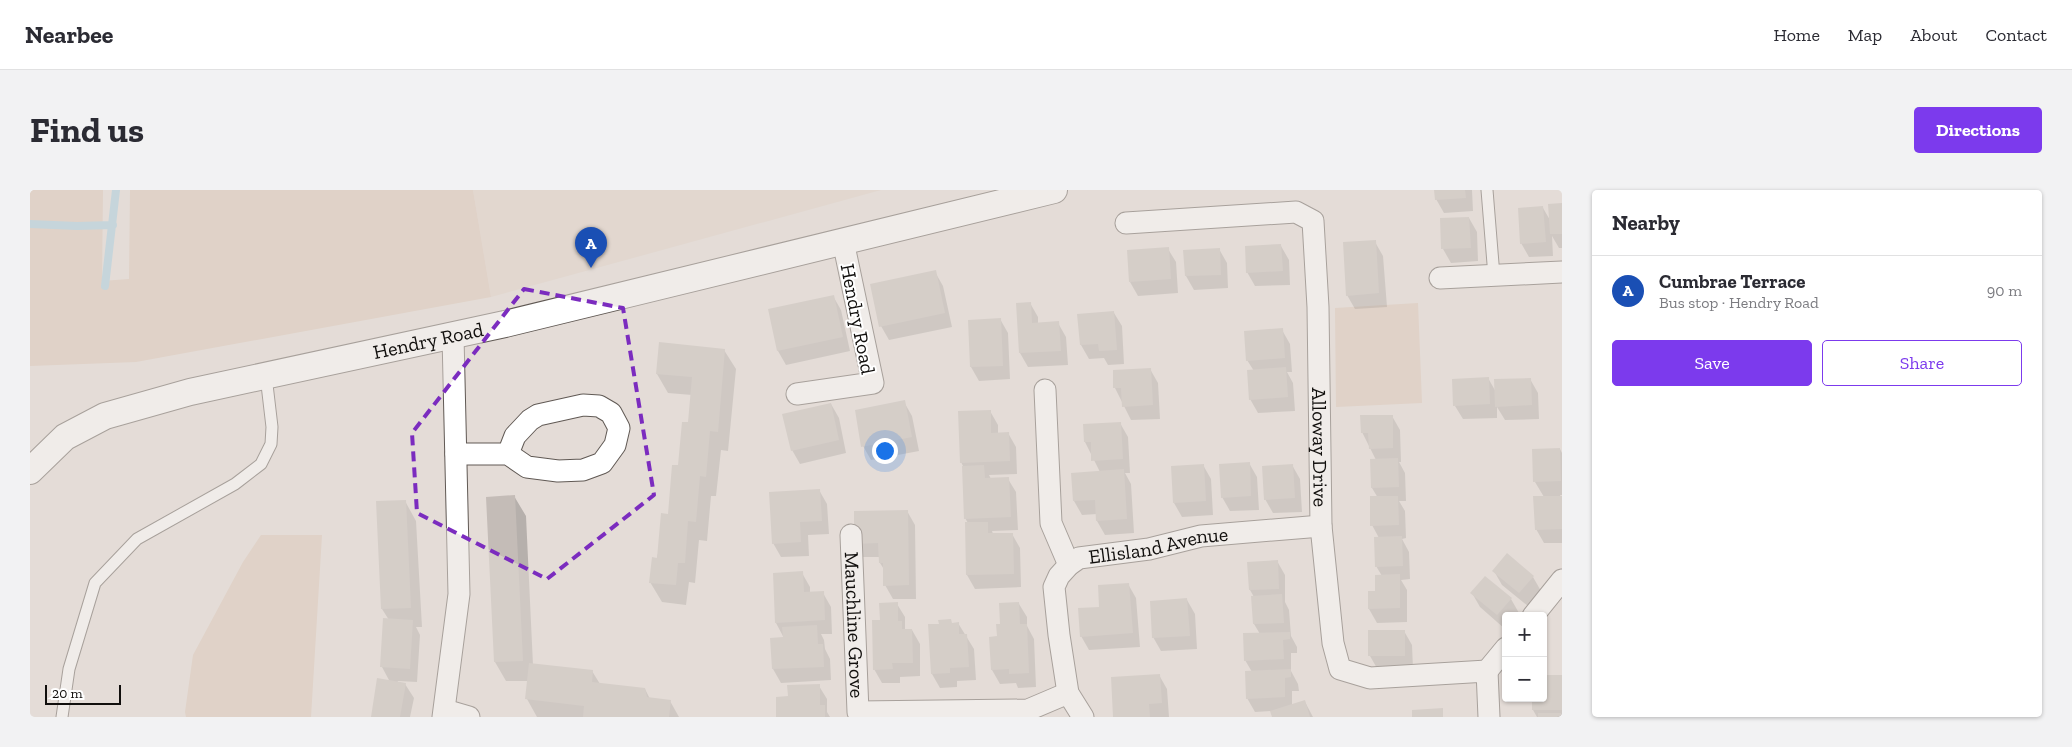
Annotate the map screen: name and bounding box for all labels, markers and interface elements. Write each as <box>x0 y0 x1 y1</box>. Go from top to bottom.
text: Nearbee <box>25 20 113 49</box>
text: Home <box>1773 24 1820 46</box>
text: Map <box>1848 24 1882 46</box>
text: About <box>1910 24 1957 46</box>
text: Contact <box>1985 24 2047 46</box>
button: Directions <box>1914 107 2042 153</box>
text: Find us <box>30 109 144 151</box>
text: Nearby <box>1612 210 1680 235</box>
pin: A <box>575 227 607 268</box>
street label: Hendry Road <box>836 262 880 376</box>
text: Cumbrae Terrace <box>1659 270 1805 293</box>
text: A <box>1623 281 1634 300</box>
text: 90 m <box>1987 281 2022 300</box>
text: Bus stop · Hendry Road <box>1659 293 1819 312</box>
street label: Hendry Road <box>371 317 486 364</box>
button: Save <box>1612 340 1812 386</box>
button: Share <box>1822 340 2022 386</box>
street label: Alloway Drive <box>1307 387 1333 507</box>
your location <box>872 438 898 464</box>
street label: Ellisland Avenue <box>1087 522 1229 569</box>
street label: Mauchline Grove <box>840 551 869 699</box>
map controls <box>1502 612 1547 702</box>
button: + <box>1502 612 1547 657</box>
button: − <box>1502 657 1547 702</box>
scale bar <box>45 682 121 705</box>
text: 20 m <box>52 685 83 702</box>

